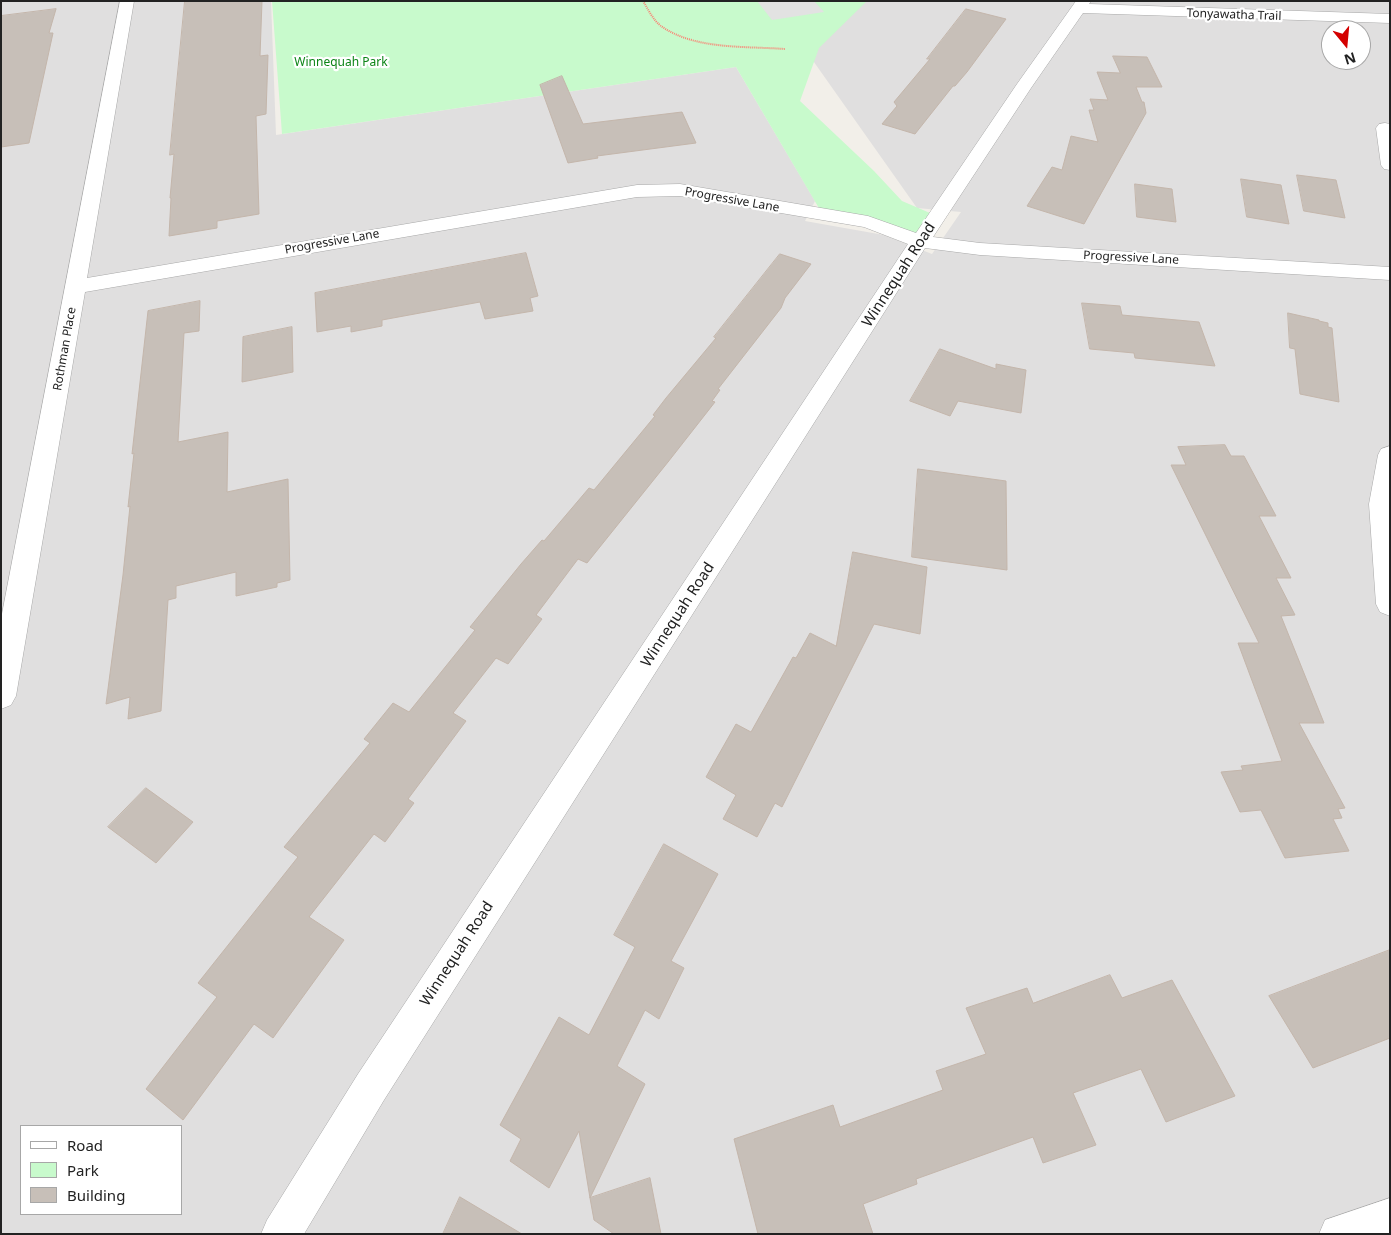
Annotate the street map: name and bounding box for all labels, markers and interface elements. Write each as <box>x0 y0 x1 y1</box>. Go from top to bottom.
street label: Tonyawatha Trail <box>1186 6 1282 24</box>
north arrow <box>1321 20 1371 70</box>
text: N <box>1342 48 1358 70</box>
park label: Winnequah Park <box>294 56 388 70</box>
street label: Progressive Lane <box>684 185 780 215</box>
street label: Winnequah Road <box>859 219 939 331</box>
street label: Progressive Lane <box>284 227 380 257</box>
street label: Progressive Lane <box>1083 248 1179 268</box>
street label: Rothman Place <box>51 306 79 392</box>
street label: Winnequah Road <box>638 559 718 671</box>
street label: Winnequah Road <box>417 898 497 1010</box>
legend <box>20 1125 182 1215</box>
text: Road <box>67 1135 103 1155</box>
text: Park <box>67 1160 99 1180</box>
text: Building <box>67 1185 125 1205</box>

